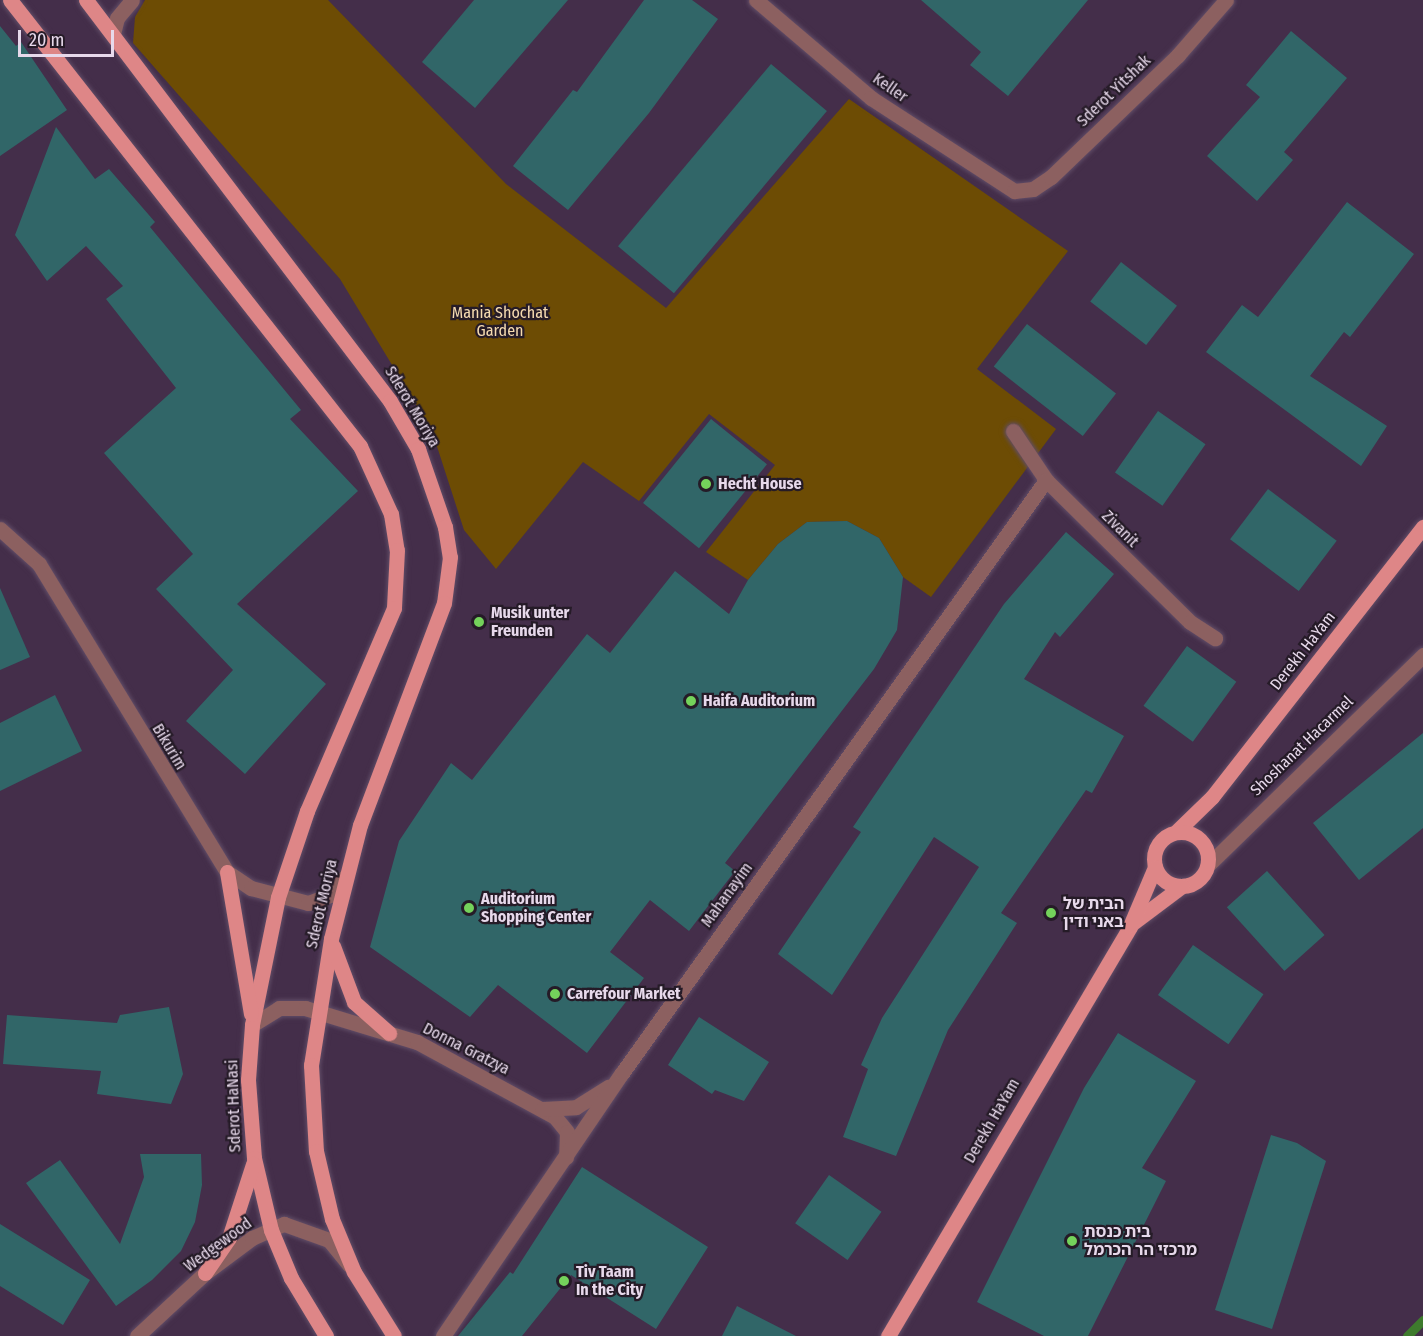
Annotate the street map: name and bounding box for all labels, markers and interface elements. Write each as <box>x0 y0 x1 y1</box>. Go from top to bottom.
scale bar <box>21 18 117 56</box>
text: 20 m <box>29 29 64 51</box>
street label: Sderot Yitshak <box>1073 51 1155 131</box>
street label: Keller <box>869 69 911 107</box>
park label: Mania Shochat Garden <box>452 303 548 341</box>
street label: Sderot Moriya <box>380 363 444 451</box>
place label: Hecht House <box>718 474 802 494</box>
marker: Hecht House <box>699 477 713 491</box>
street label: Zivanit <box>1098 507 1142 551</box>
place label: Musik unter Freunden <box>491 603 569 641</box>
street label: Derekh HaYam <box>1266 608 1340 694</box>
marker: Musik unter Freunden <box>472 615 486 629</box>
place label: Haifa Auditorium <box>703 691 815 711</box>
street label: Shoshanat Hacarmel <box>1247 692 1357 800</box>
marker: Haifa Auditorium <box>684 694 698 708</box>
street label: Bikurim <box>148 720 190 774</box>
street label: Sderot Moriya <box>302 857 342 951</box>
street label: Mahanayim <box>697 859 757 931</box>
place label: Auditorium Shopping Center <box>481 889 591 927</box>
place label: הבית של באני ודין <box>1063 894 1124 932</box>
marker: Auditorium Shopping Center <box>462 901 476 915</box>
marker: הבית של באני ודין <box>1044 906 1058 920</box>
place label: Carrefour Market <box>567 984 681 1004</box>
marker: Carrefour Market <box>548 987 562 1001</box>
street label: Donna Gratzya <box>420 1019 512 1079</box>
street label: Sderot HaNasi <box>223 1059 245 1153</box>
street label: Derekh HaYam <box>960 1075 1024 1167</box>
street label: Wedgewood <box>180 1214 256 1276</box>
place label: בית כנסת מרכזי הר הכרמל <box>1084 1222 1197 1260</box>
marker: בית כנסת מרכזי הר הכרמל <box>1065 1234 1079 1248</box>
place label: Tiv Taam In the City <box>576 1262 643 1300</box>
marker: Tiv Taam In the City <box>557 1274 571 1288</box>

